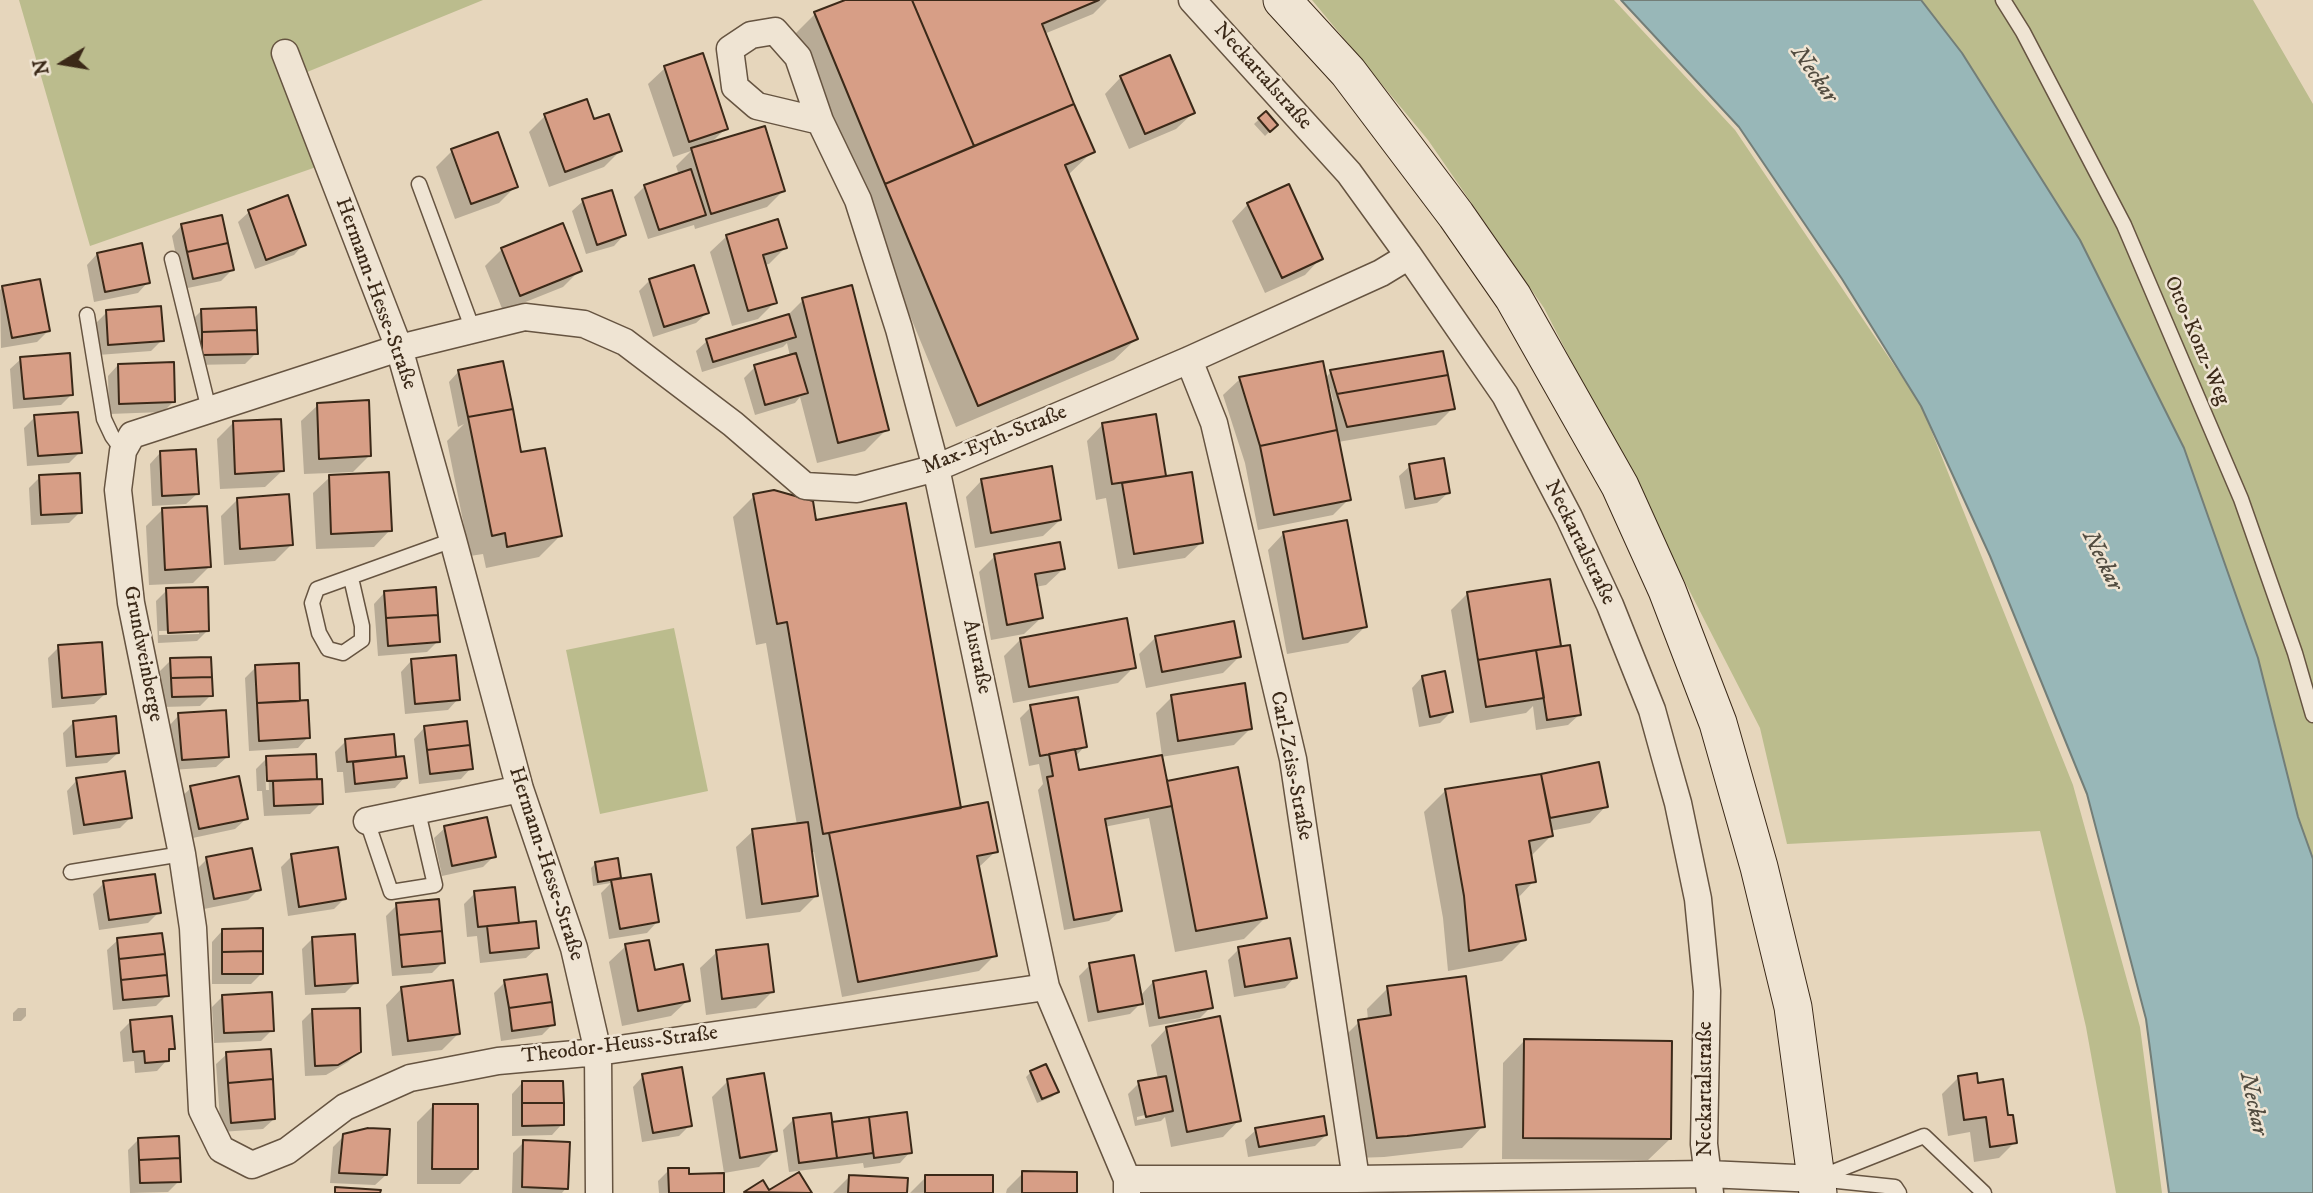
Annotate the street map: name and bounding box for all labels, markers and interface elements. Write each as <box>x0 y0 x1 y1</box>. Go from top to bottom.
street label: Neckartalstraße <box>1207 18 1317 136</box>
north arrow <box>28 28 98 98</box>
water label: Neckar <box>1784 41 1842 109</box>
text: N <box>29 57 55 77</box>
street label: Hermann-Hesse-Straße <box>329 195 421 393</box>
street label: Otto-Konz-Weg <box>2158 273 2234 409</box>
street label: Max-Eyth-Straße <box>919 401 1071 481</box>
street label: Neckartalstraße <box>1538 477 1620 609</box>
water label: Neckar <box>2075 527 2127 595</box>
street label: Grundweinberge <box>116 584 168 724</box>
street label: Austraße <box>956 618 996 696</box>
street label: Carl-Zeiss-Straße <box>1263 689 1317 843</box>
street label: Hermann-Hesse-Straße <box>502 764 588 964</box>
street label: Theodor-Heuss-Straße <box>521 1021 719 1071</box>
street label: Neckartalstraße <box>1694 1021 1720 1157</box>
water label: Neckar <box>2232 1070 2272 1138</box>

